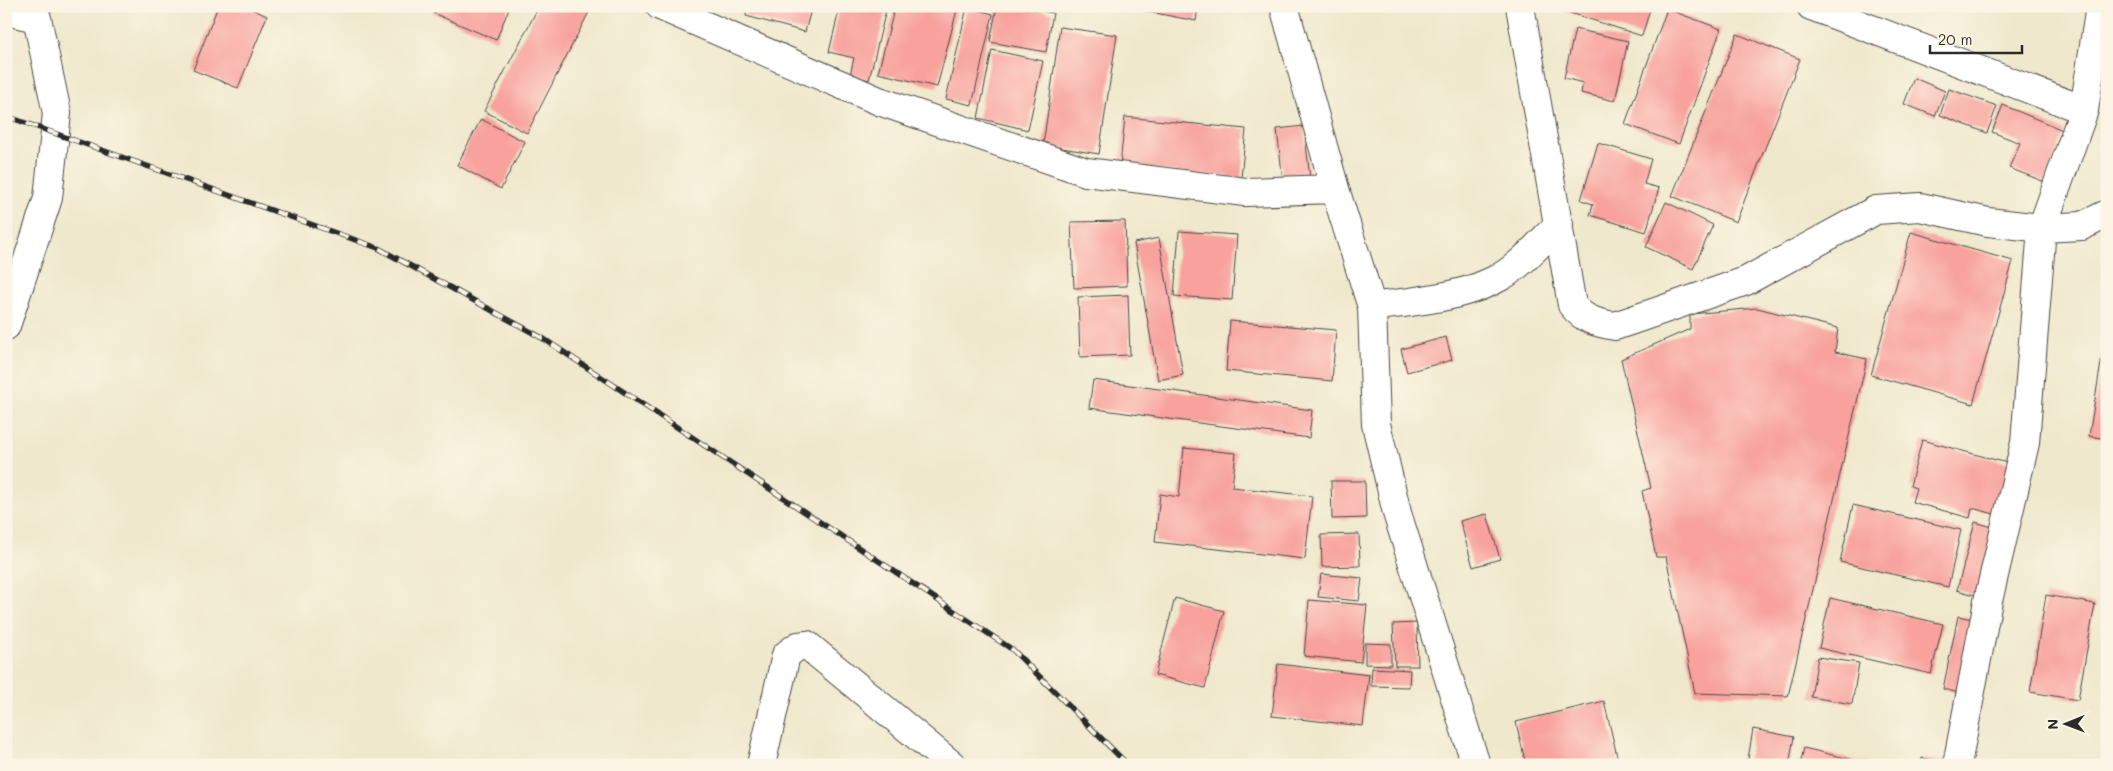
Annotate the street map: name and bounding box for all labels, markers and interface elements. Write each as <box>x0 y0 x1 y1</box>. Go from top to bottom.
scale bar <box>1930 22 2023 54</box>
text: 20 m <box>1938 29 1972 49</box>
north arrow <box>2040 698 2090 748</box>
text: N <box>2043 719 2062 730</box>

